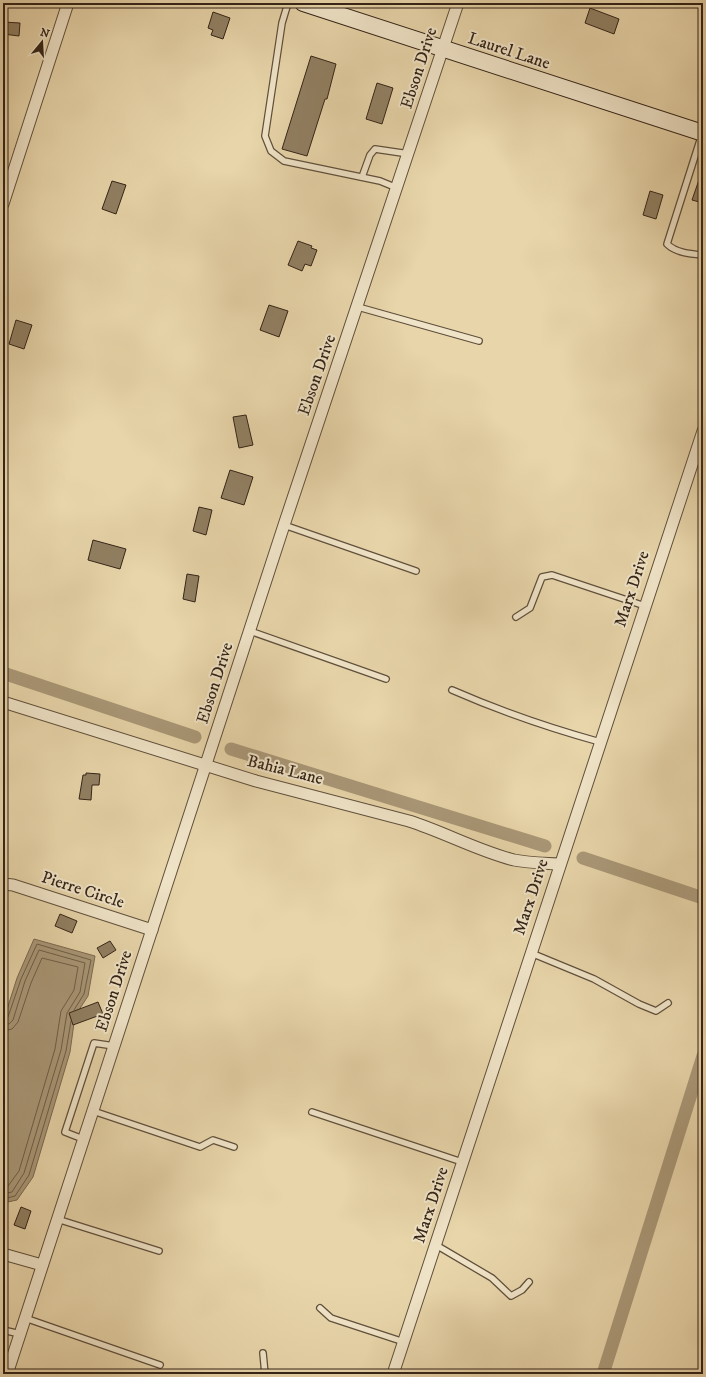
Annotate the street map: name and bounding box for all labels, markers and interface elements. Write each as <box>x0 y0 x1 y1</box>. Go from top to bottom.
north arrow <box>22 22 62 62</box>
text: N <box>38 25 51 41</box>
street label: Ebson Drive <box>396 25 442 111</box>
street label: Laurel Lane <box>465 27 553 75</box>
street label: Ebson Drive <box>293 332 341 418</box>
street label: Marx Drive <box>609 548 655 630</box>
street label: Ebson Drive <box>192 640 238 726</box>
street label: Bahia Lane <box>245 750 325 790</box>
street label: Marx Drive <box>508 856 554 938</box>
street label: Pierre Circle <box>39 866 127 914</box>
street label: Ebson Drive <box>91 948 137 1034</box>
street label: Marx Drive <box>408 1164 454 1246</box>

